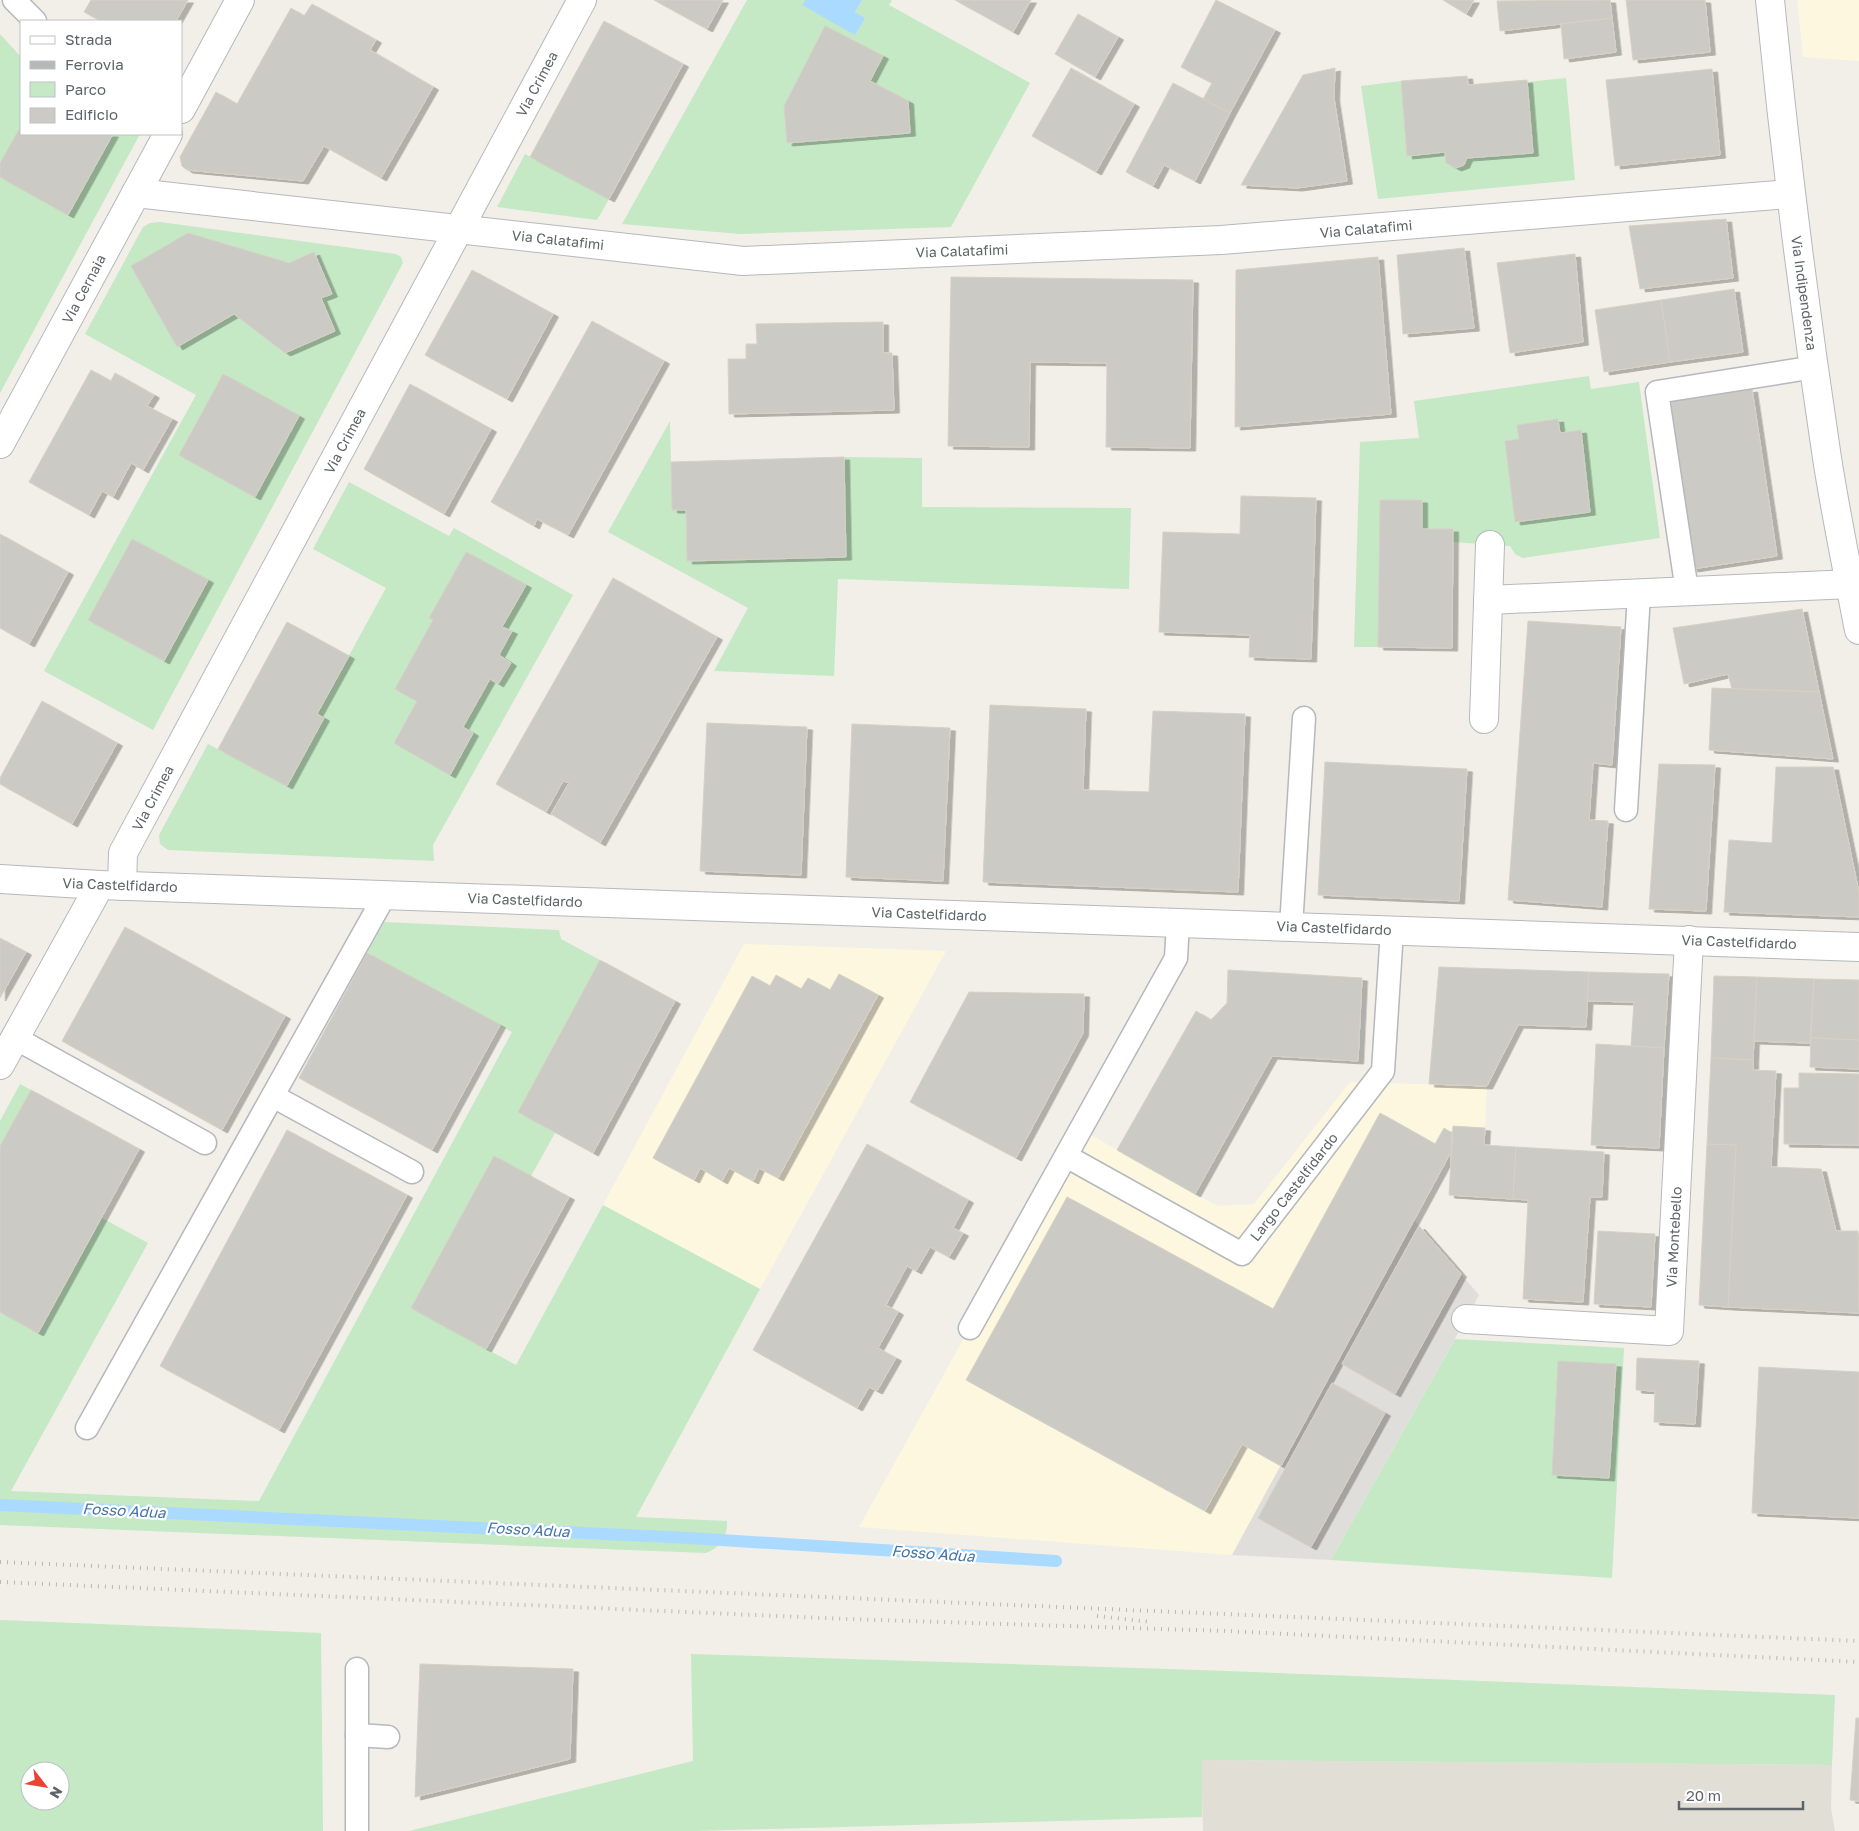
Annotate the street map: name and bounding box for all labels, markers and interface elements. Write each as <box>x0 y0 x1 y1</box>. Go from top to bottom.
legend <box>20 20 182 135</box>
text: Strada <box>65 30 112 48</box>
street label: Via Crimea <box>512 48 561 119</box>
text: Ferrovia <box>65 55 124 73</box>
text: Parco <box>65 80 106 98</box>
text: Edificio <box>65 105 118 123</box>
street label: Via Calatafimi <box>1319 216 1413 241</box>
street label: Via Calatafimi <box>511 226 605 253</box>
street label: Via Indipendenza <box>1788 234 1821 351</box>
street label: Via Calatafimi <box>915 240 1009 261</box>
street label: Via Cernaia <box>58 251 109 326</box>
street label: Via Crimea <box>320 405 369 476</box>
street label: Via Crimea <box>128 762 177 833</box>
street label: Via Castelfidardo <box>62 874 178 895</box>
street label: Via Castelfidardo <box>467 889 583 910</box>
street label: Via Castelfidardo <box>871 903 987 924</box>
street label: Via Castelfidardo <box>1276 917 1392 938</box>
street label: Via Castelfidardo <box>1681 931 1797 952</box>
street label: Largo Castelfidardo <box>1246 1129 1341 1244</box>
street label: Via Montebello <box>1662 1186 1685 1288</box>
water label: Fosso Adua <box>82 1499 167 1521</box>
water label: Fosso Adua <box>486 1518 571 1540</box>
water label: Fosso Adua <box>891 1541 976 1565</box>
north arrow <box>20 1761 70 1811</box>
scale bar <box>1679 1778 1803 1810</box>
text: N <box>47 1784 67 1802</box>
text: 20 m <box>1686 1786 1721 1804</box>

